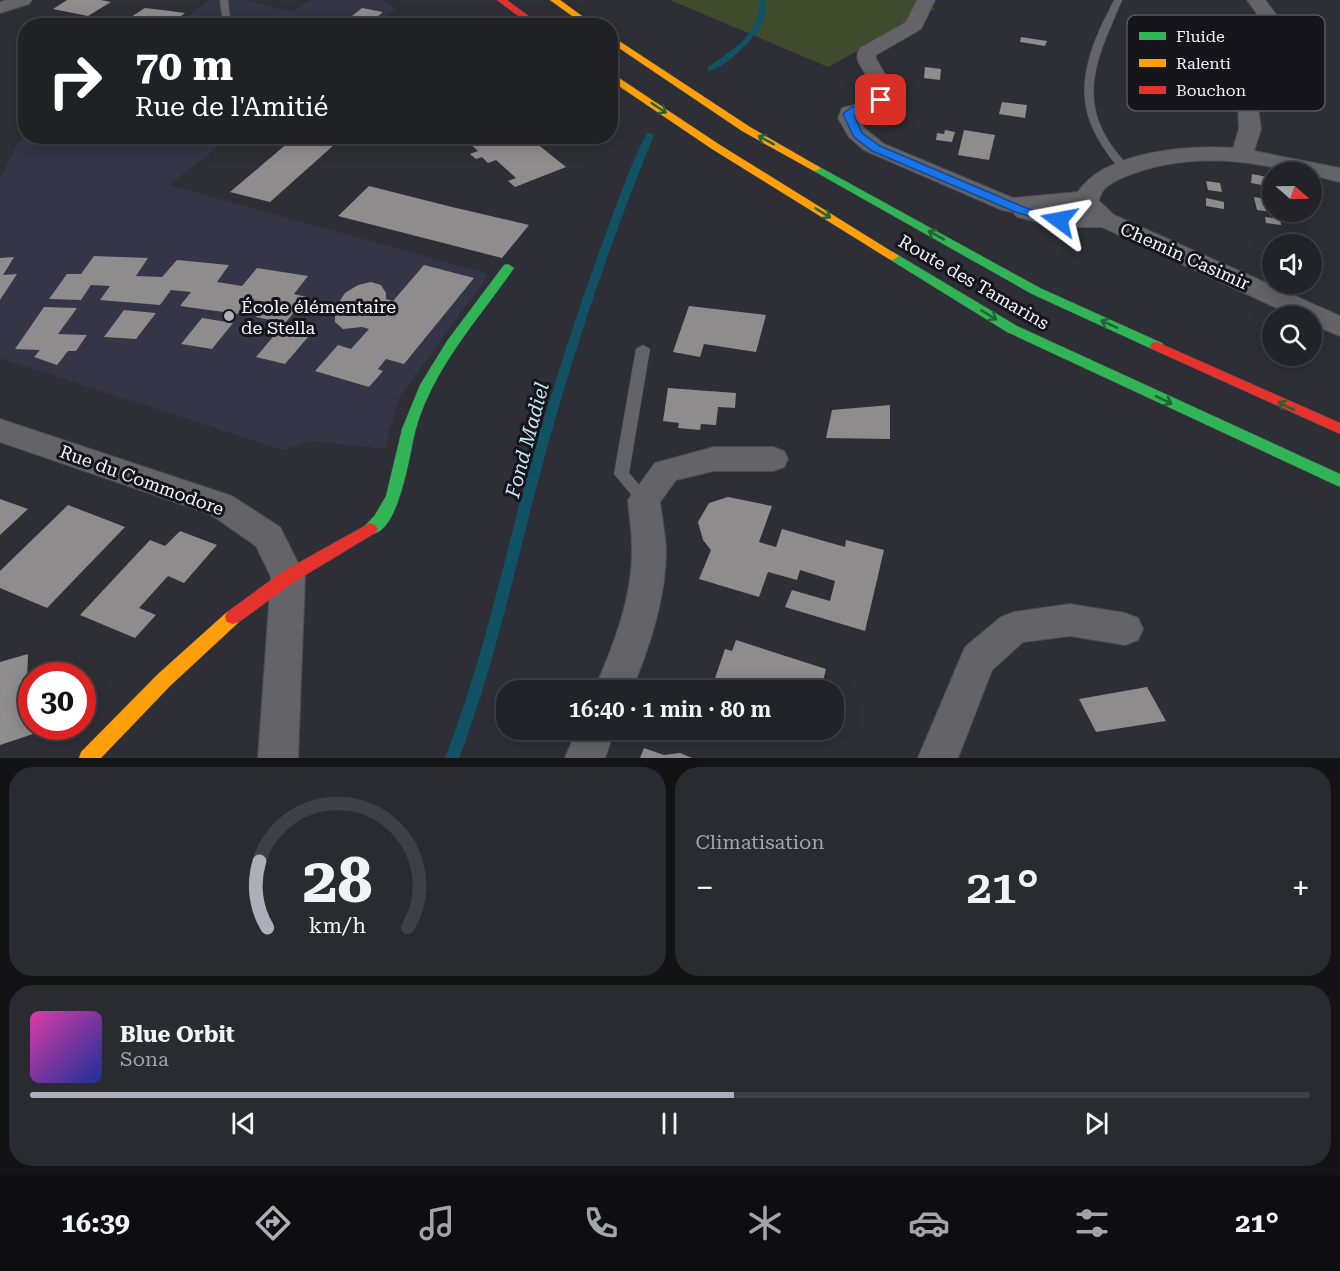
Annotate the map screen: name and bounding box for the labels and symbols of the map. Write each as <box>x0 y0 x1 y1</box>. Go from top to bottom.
legend <box>1127 15 1325 111</box>
text: Fluide <box>1176 27 1225 46</box>
text: Ralenti <box>1176 54 1231 73</box>
pin <box>855 74 906 125</box>
text: Bouchon <box>1176 81 1246 100</box>
one-way arrow <box>650 102 667 114</box>
one-way arrow <box>757 134 775 145</box>
north arrow <box>1262 162 1322 222</box>
position arrow <box>1027 188 1091 252</box>
one-way arrow <box>814 207 831 219</box>
street label: Chemin Casimir <box>1117 218 1253 294</box>
one-way arrow <box>928 229 945 241</box>
street label: Route des Tamarins <box>895 230 1053 334</box>
place label: École élémentaire de Stella <box>241 296 396 338</box>
marker: École élémentaire de Stella <box>222 309 236 323</box>
one-way arrow <box>980 309 997 321</box>
one-way arrow <box>1101 318 1119 330</box>
water label: Fond Madiel <box>500 380 554 501</box>
one-way arrow <box>1155 395 1173 407</box>
one-way arrow <box>1278 400 1296 411</box>
street label: Rue du Commodore <box>57 441 227 519</box>
speed limit sign: 30 <box>18 662 96 740</box>

